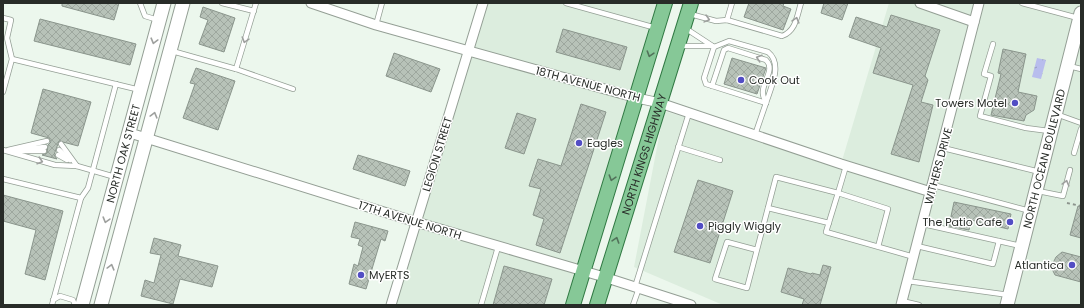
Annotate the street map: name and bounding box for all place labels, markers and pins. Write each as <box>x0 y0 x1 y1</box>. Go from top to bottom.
place label: Cook Out <box>749 72 800 88</box>
marker: Cook Out <box>736 75 746 85</box>
place label: Towers Motel <box>935 95 1007 111</box>
marker: Towers Motel <box>1010 98 1020 108</box>
place label: Eagles <box>587 135 623 151</box>
marker: Eagles <box>574 138 584 148</box>
place label: The Patio Cafe <box>922 214 1002 230</box>
marker: The Patio Cafe <box>1005 217 1015 227</box>
place label: Piggly Wiggly <box>708 218 782 234</box>
marker: Piggly Wiggly <box>695 221 705 231</box>
place label: Atlantica <box>1015 257 1064 273</box>
marker: Atlantica <box>1067 260 1077 270</box>
place label: MyERTS <box>369 267 409 283</box>
marker: MyERTS <box>356 270 366 280</box>

